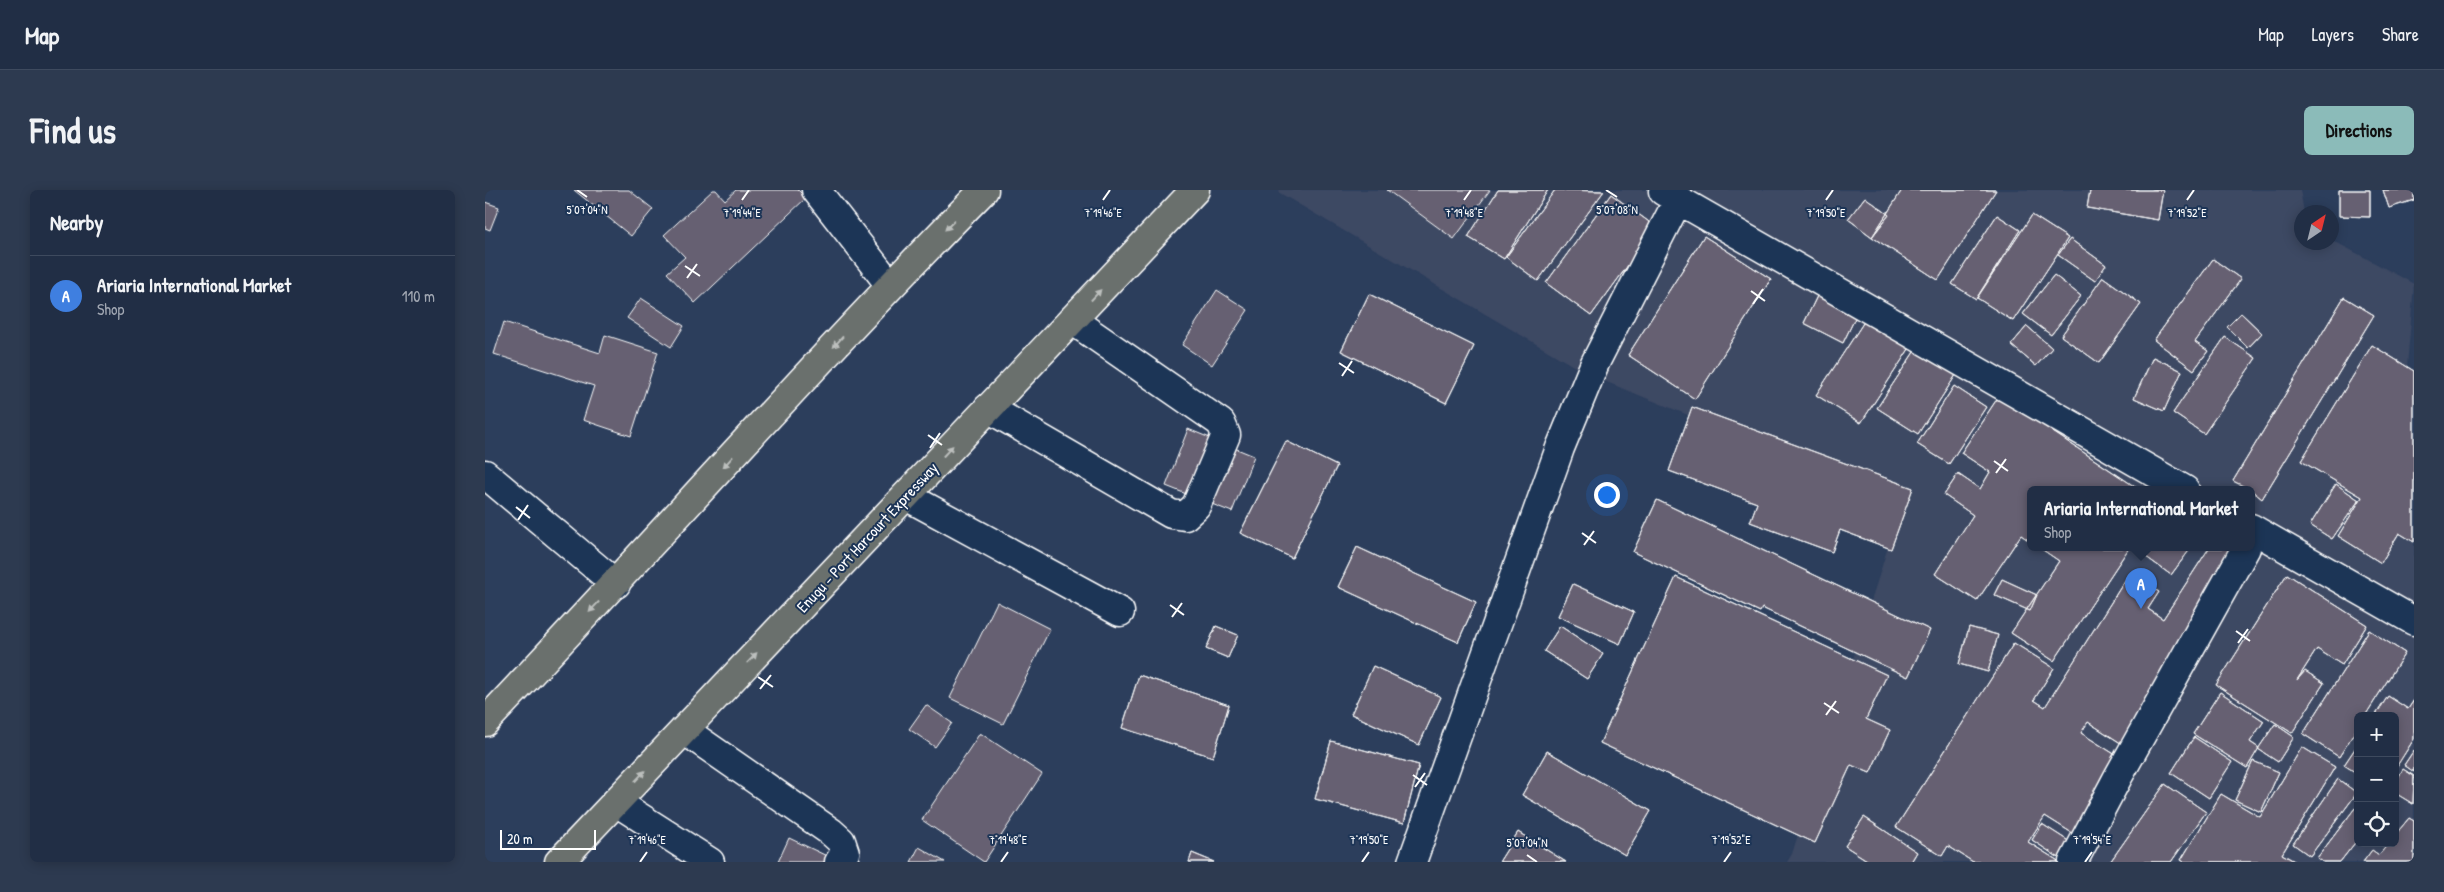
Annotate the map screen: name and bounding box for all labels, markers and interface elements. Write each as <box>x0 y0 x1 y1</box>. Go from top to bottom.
text: Map <box>25 19 59 51</box>
text: Map <box>2258 22 2284 47</box>
text: Layers <box>2312 22 2354 47</box>
text: Share <box>2382 22 2419 47</box>
button: Directions <box>2304 106 2414 155</box>
text: Find us <box>30 107 116 154</box>
text: 5°07'04"N <box>566 201 608 218</box>
text: 5°07'08"N <box>1596 201 1638 218</box>
text: 7°19'44"E <box>723 204 761 221</box>
text: 7°19'46"E <box>1084 204 1123 221</box>
text: 7°19'48"E <box>1445 204 1484 221</box>
text: 7°19'50"E <box>1807 204 1846 221</box>
text: 7°19'52"E <box>2167 204 2207 221</box>
north arrow <box>2294 205 2339 250</box>
text: Nearby <box>50 208 103 237</box>
one-way arrow <box>944 218 956 230</box>
text: Ariaria International Market <box>97 272 291 298</box>
text: A <box>62 285 70 307</box>
text: 110 m <box>402 285 435 307</box>
one-way arrow <box>1090 289 1102 301</box>
text: Shop <box>97 298 124 320</box>
one-way arrow <box>832 336 844 348</box>
one-way arrow <box>942 445 954 457</box>
one-way arrow <box>722 455 734 467</box>
street label: Enugu - Port Harcourt Expressway <box>791 457 943 617</box>
your location <box>1594 482 1620 508</box>
popup <box>2027 486 2255 551</box>
text: Ariaria International Market <box>2044 495 2238 521</box>
text: Shop <box>2044 521 2071 543</box>
pin: A <box>2125 568 2157 609</box>
one-way arrow <box>588 601 600 613</box>
one-way arrow <box>746 652 758 664</box>
map controls <box>2354 712 2399 847</box>
button: + <box>2354 712 2399 757</box>
button: − <box>2354 757 2399 802</box>
one-way arrow <box>634 770 646 782</box>
button: locate <box>2354 802 2399 847</box>
scale bar <box>500 827 596 850</box>
text: 20 m <box>507 829 533 848</box>
text: 7°19'46"E <box>628 831 667 848</box>
text: 7°19'48"E <box>989 831 1028 848</box>
text: 7°19'50"E <box>1350 831 1389 848</box>
text: 7°19'52"E <box>1711 831 1751 848</box>
text: 7°19'54"E <box>2073 831 2112 848</box>
text: 5°07'04"N <box>1506 834 1548 851</box>

